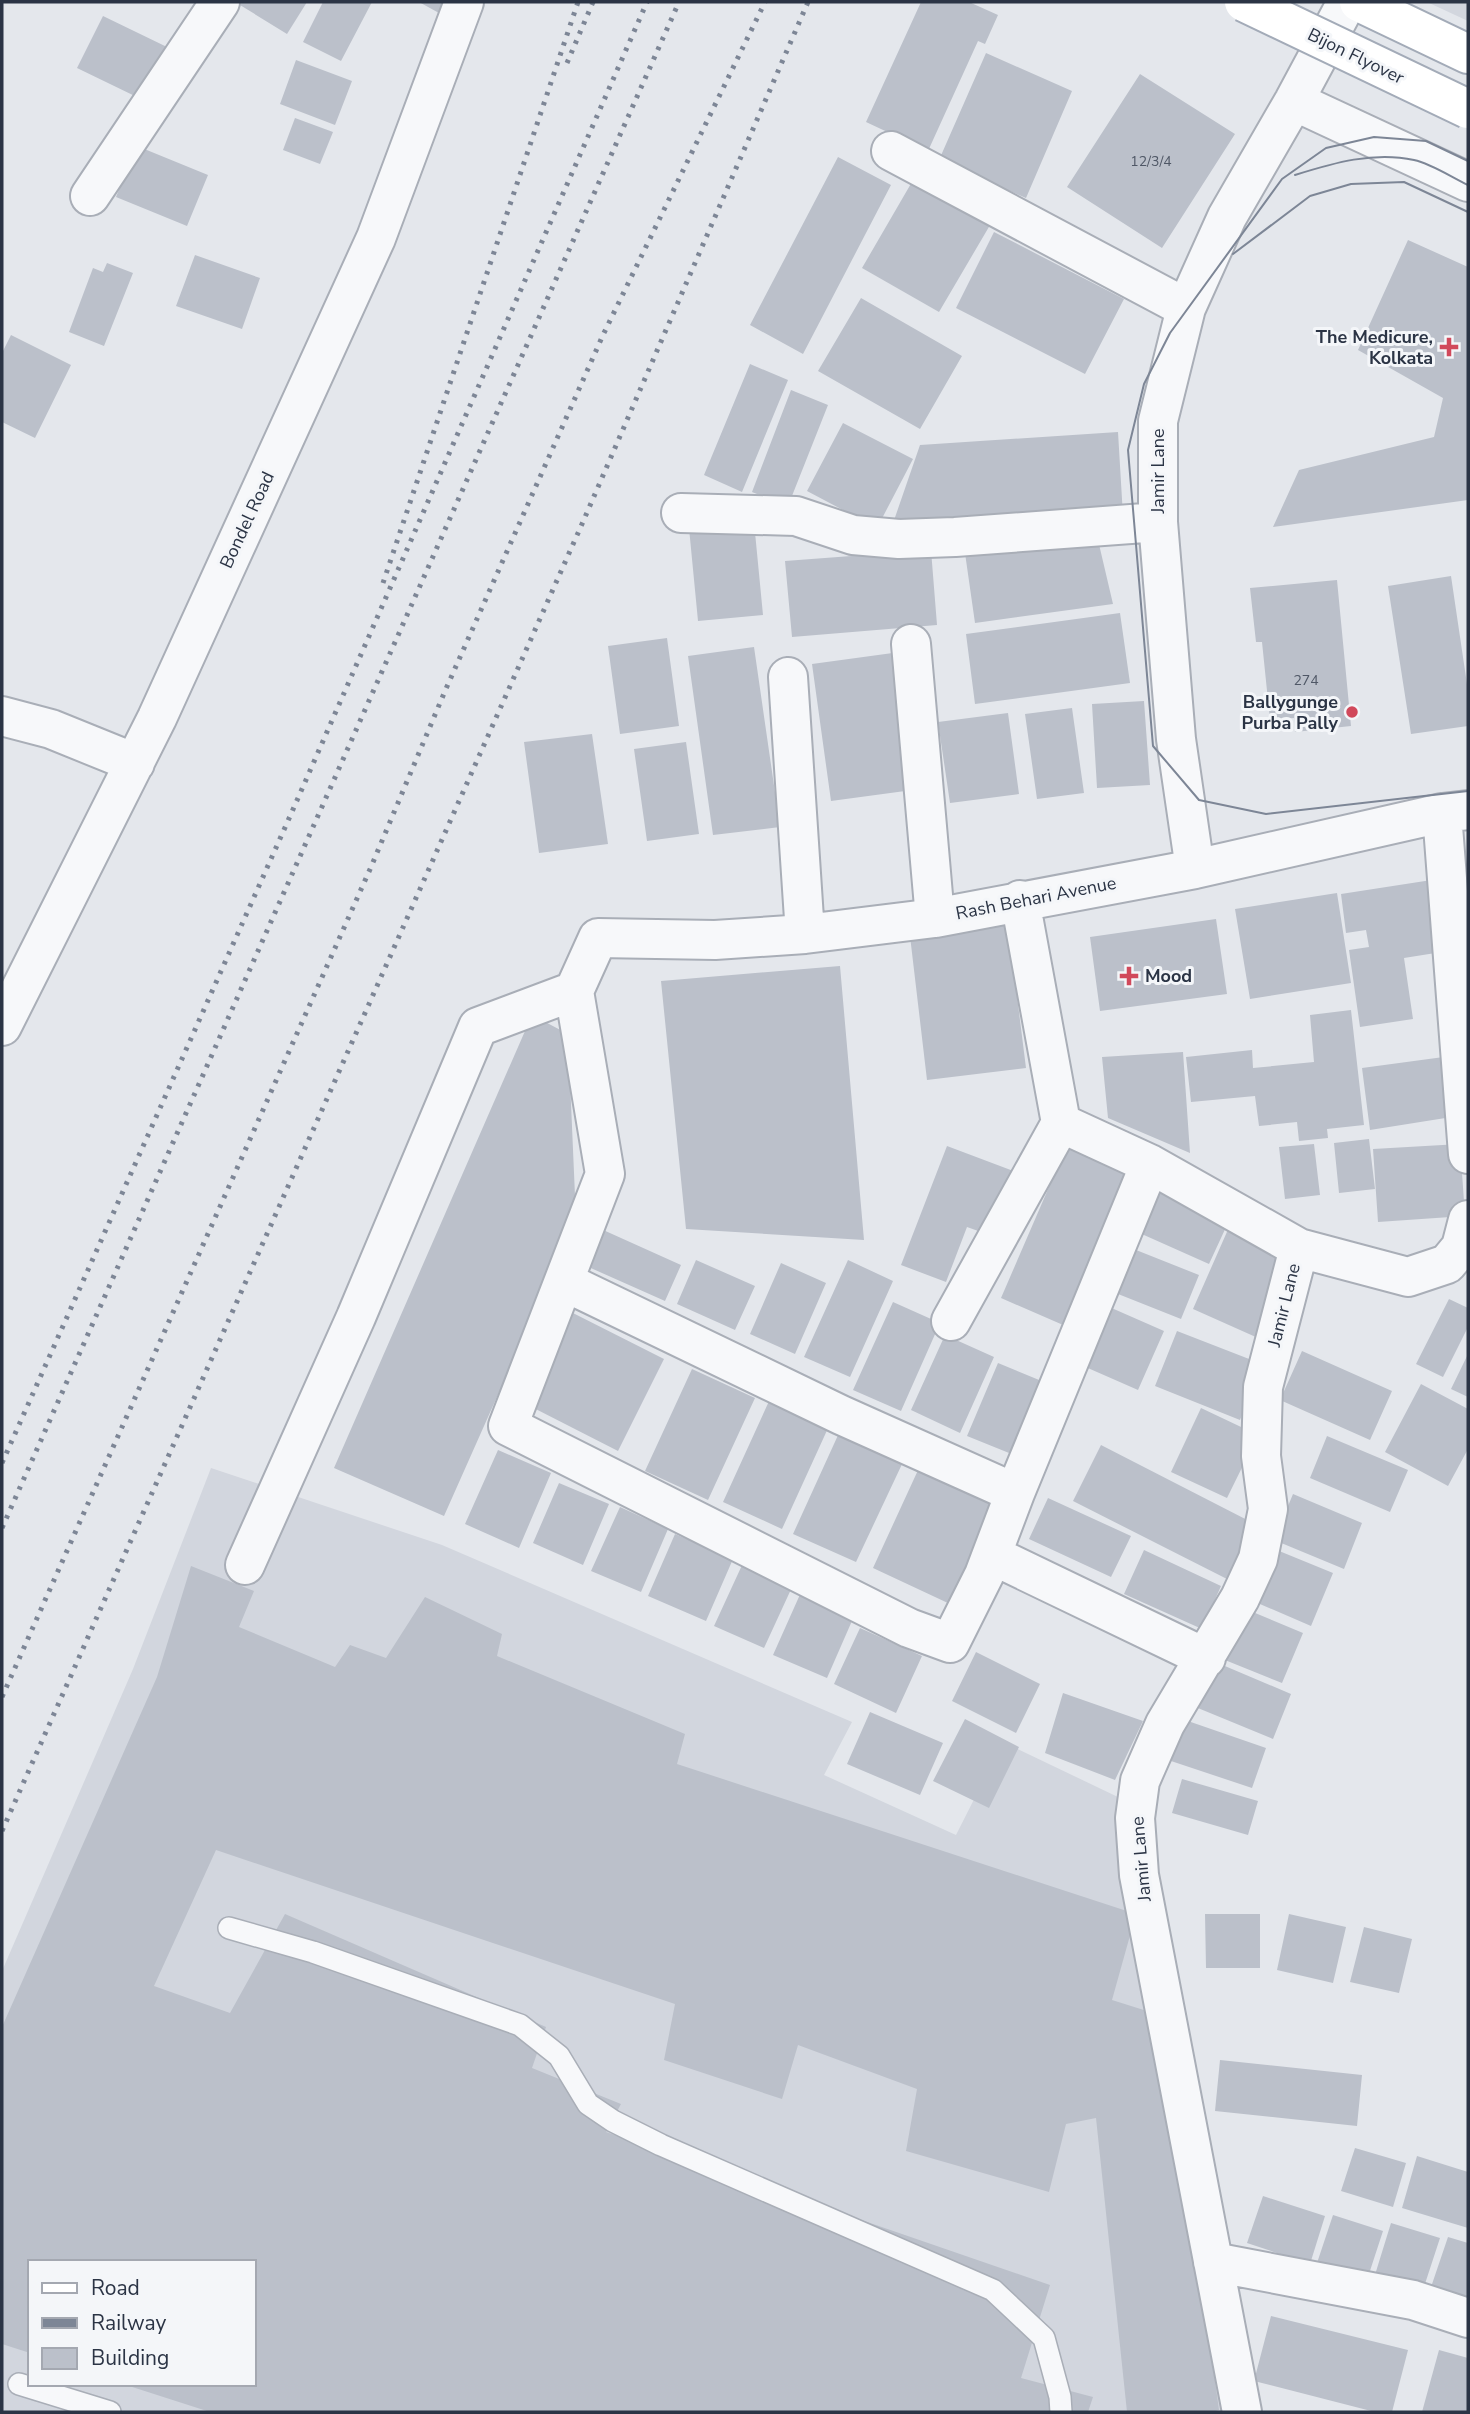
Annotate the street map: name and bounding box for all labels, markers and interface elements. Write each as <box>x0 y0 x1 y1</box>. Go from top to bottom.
street label: Bijon Flyover <box>1304 22 1409 90</box>
house number: 12/3/4 <box>1130 152 1172 171</box>
place label: The Medicure, Kolkata <box>1316 325 1433 370</box>
marker: The Medicure, Kolkata <box>1439 337 1459 357</box>
street label: Jamir Lane <box>1146 428 1170 515</box>
street label: Bondel Road <box>214 468 280 572</box>
house number: 274 <box>1293 671 1319 690</box>
place label: Ballygunge Purba Pally <box>1242 690 1339 735</box>
marker: Ballygunge Purba Pally <box>1344 704 1360 720</box>
street label: Rash Behari Avenue <box>954 871 1118 925</box>
place label: Mood <box>1145 964 1192 988</box>
marker: Mood <box>1119 966 1139 986</box>
street label: Jamir Lane <box>1262 1261 1306 1350</box>
street label: Jamir Lane <box>1125 1816 1157 1903</box>
legend <box>28 2260 256 2386</box>
text: Road <box>91 2274 140 2302</box>
text: Railway <box>91 2309 166 2337</box>
text: Building <box>91 2344 169 2372</box>

